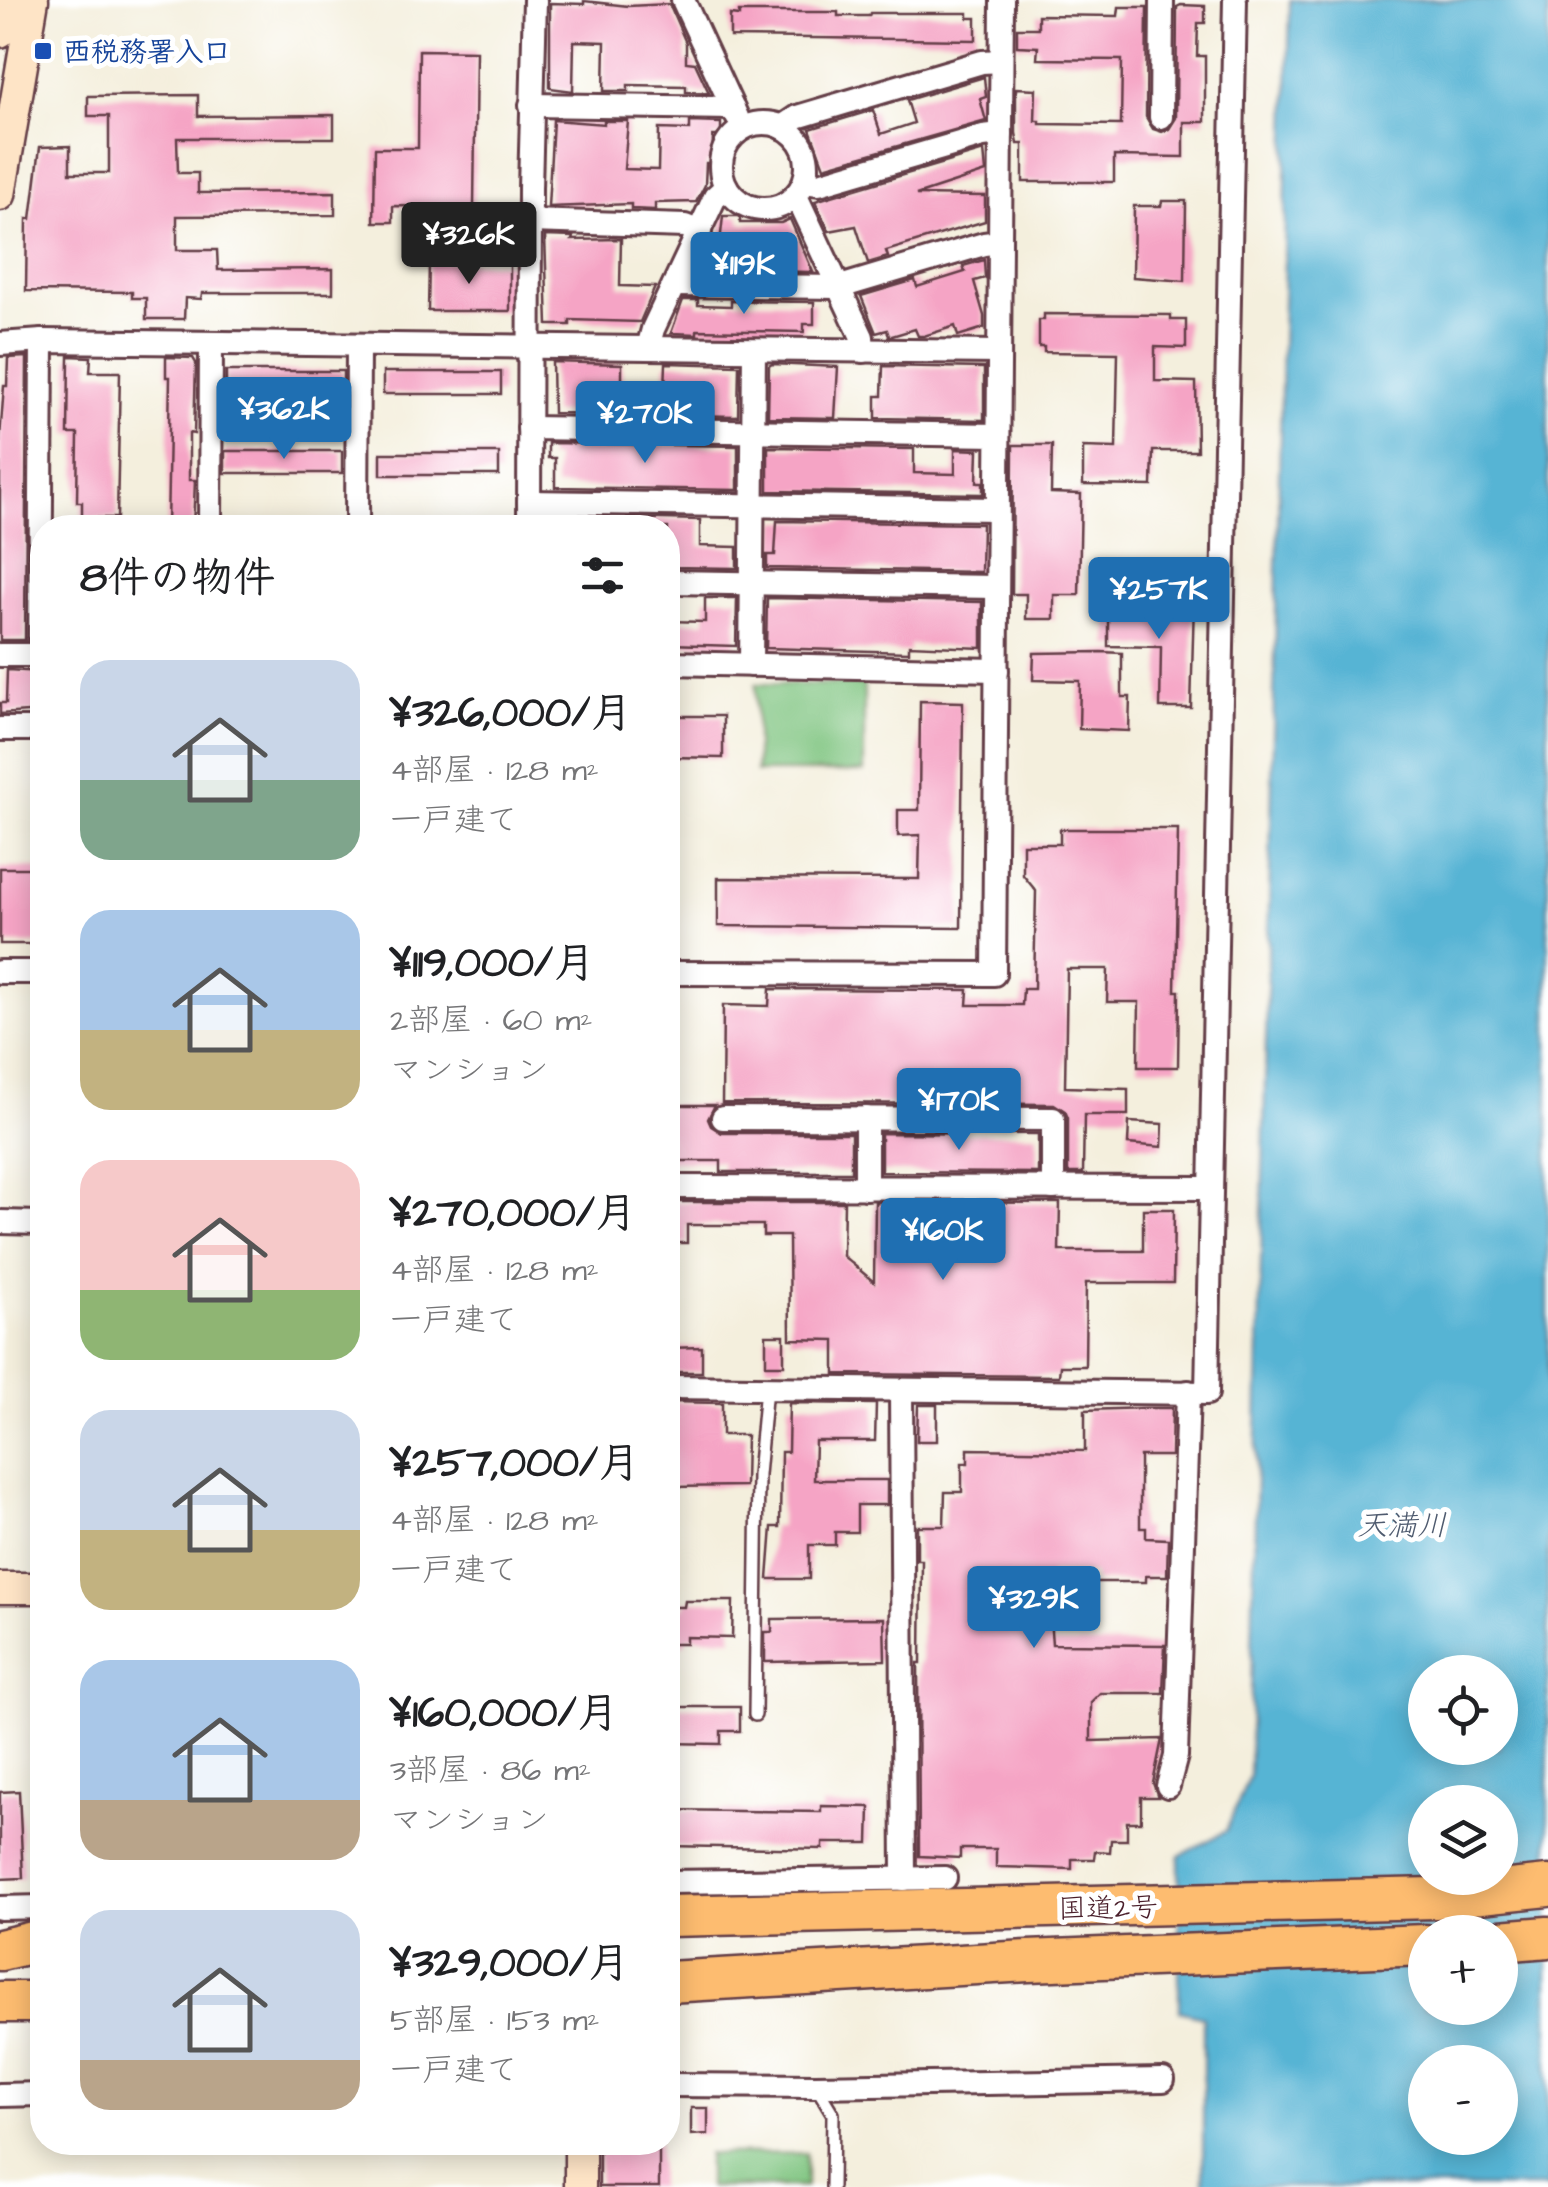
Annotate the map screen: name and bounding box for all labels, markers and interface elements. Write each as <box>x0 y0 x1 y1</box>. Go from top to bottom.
place label: 西税務署入口 <box>63 33 231 72</box>
marker: 西税務署入口 <box>32 40 54 62</box>
pin: ¥326K <box>399 202 539 287</box>
text: ¥326K <box>423 212 515 257</box>
pin: ¥119K <box>674 232 814 317</box>
text: ¥119K <box>713 242 775 287</box>
pin: ¥362K <box>214 377 354 462</box>
pin: ¥270K <box>575 381 715 466</box>
text: ¥362K <box>238 387 330 432</box>
text: ¥270K <box>598 391 692 436</box>
icon: filters <box>575 548 630 603</box>
text: 8件の物件 <box>80 550 275 608</box>
pin: ¥257K <box>1089 557 1229 642</box>
text: ¥257K <box>1110 567 1208 612</box>
text: ¥326,000/月 <box>390 685 632 743</box>
icon: home <box>160 700 280 820</box>
text: 4部屋 · 128 m² <box>390 748 599 793</box>
text: 一戸建て <box>390 798 518 843</box>
text: ¥119,000/月 <box>390 935 595 993</box>
icon: home <box>160 950 280 1070</box>
text: 2部屋 · 60 m² <box>390 998 592 1043</box>
text: マンション <box>390 1048 549 1093</box>
pin: ¥170K <box>889 1068 1029 1153</box>
text: ¥170K <box>919 1078 999 1123</box>
text: ¥270,000/月 <box>390 1185 637 1243</box>
pin: ¥160K <box>873 1198 1013 1283</box>
icon: home <box>160 1200 280 1320</box>
text: ¥160K <box>903 1208 983 1253</box>
text: 4部屋 · 128 m² <box>390 1248 599 1293</box>
text: 一戸建て <box>390 1298 518 1343</box>
text: ¥257,000/月 <box>390 1435 640 1493</box>
icon: home <box>160 1450 280 1570</box>
text: 4部屋 · 128 m² <box>390 1498 599 1543</box>
water label: 天満川 <box>1357 1505 1447 1547</box>
text: 一戸建て <box>390 1548 518 1593</box>
pin: ¥329K <box>964 1566 1104 1651</box>
text: ¥329K <box>989 1576 1079 1621</box>
map controls <box>1408 1655 1518 2155</box>
button: locate <box>1408 1655 1518 1765</box>
text: ¥160,000/月 <box>390 1685 619 1743</box>
icon: home <box>160 1700 280 1820</box>
text: 3部屋 · 86 m² <box>390 1748 591 1793</box>
button: layers <box>1408 1785 1518 1895</box>
text: マンション <box>390 1798 549 1843</box>
street label: 国道2号 <box>1058 1888 1158 1929</box>
button: + <box>1408 1915 1518 2025</box>
text: ¥329,000/月 <box>390 1935 630 1993</box>
icon: home <box>160 1950 280 2070</box>
text: 5部屋 · 153 m² <box>390 1998 600 2043</box>
button: − <box>1408 2045 1518 2155</box>
text: 一戸建て <box>390 2048 518 2093</box>

